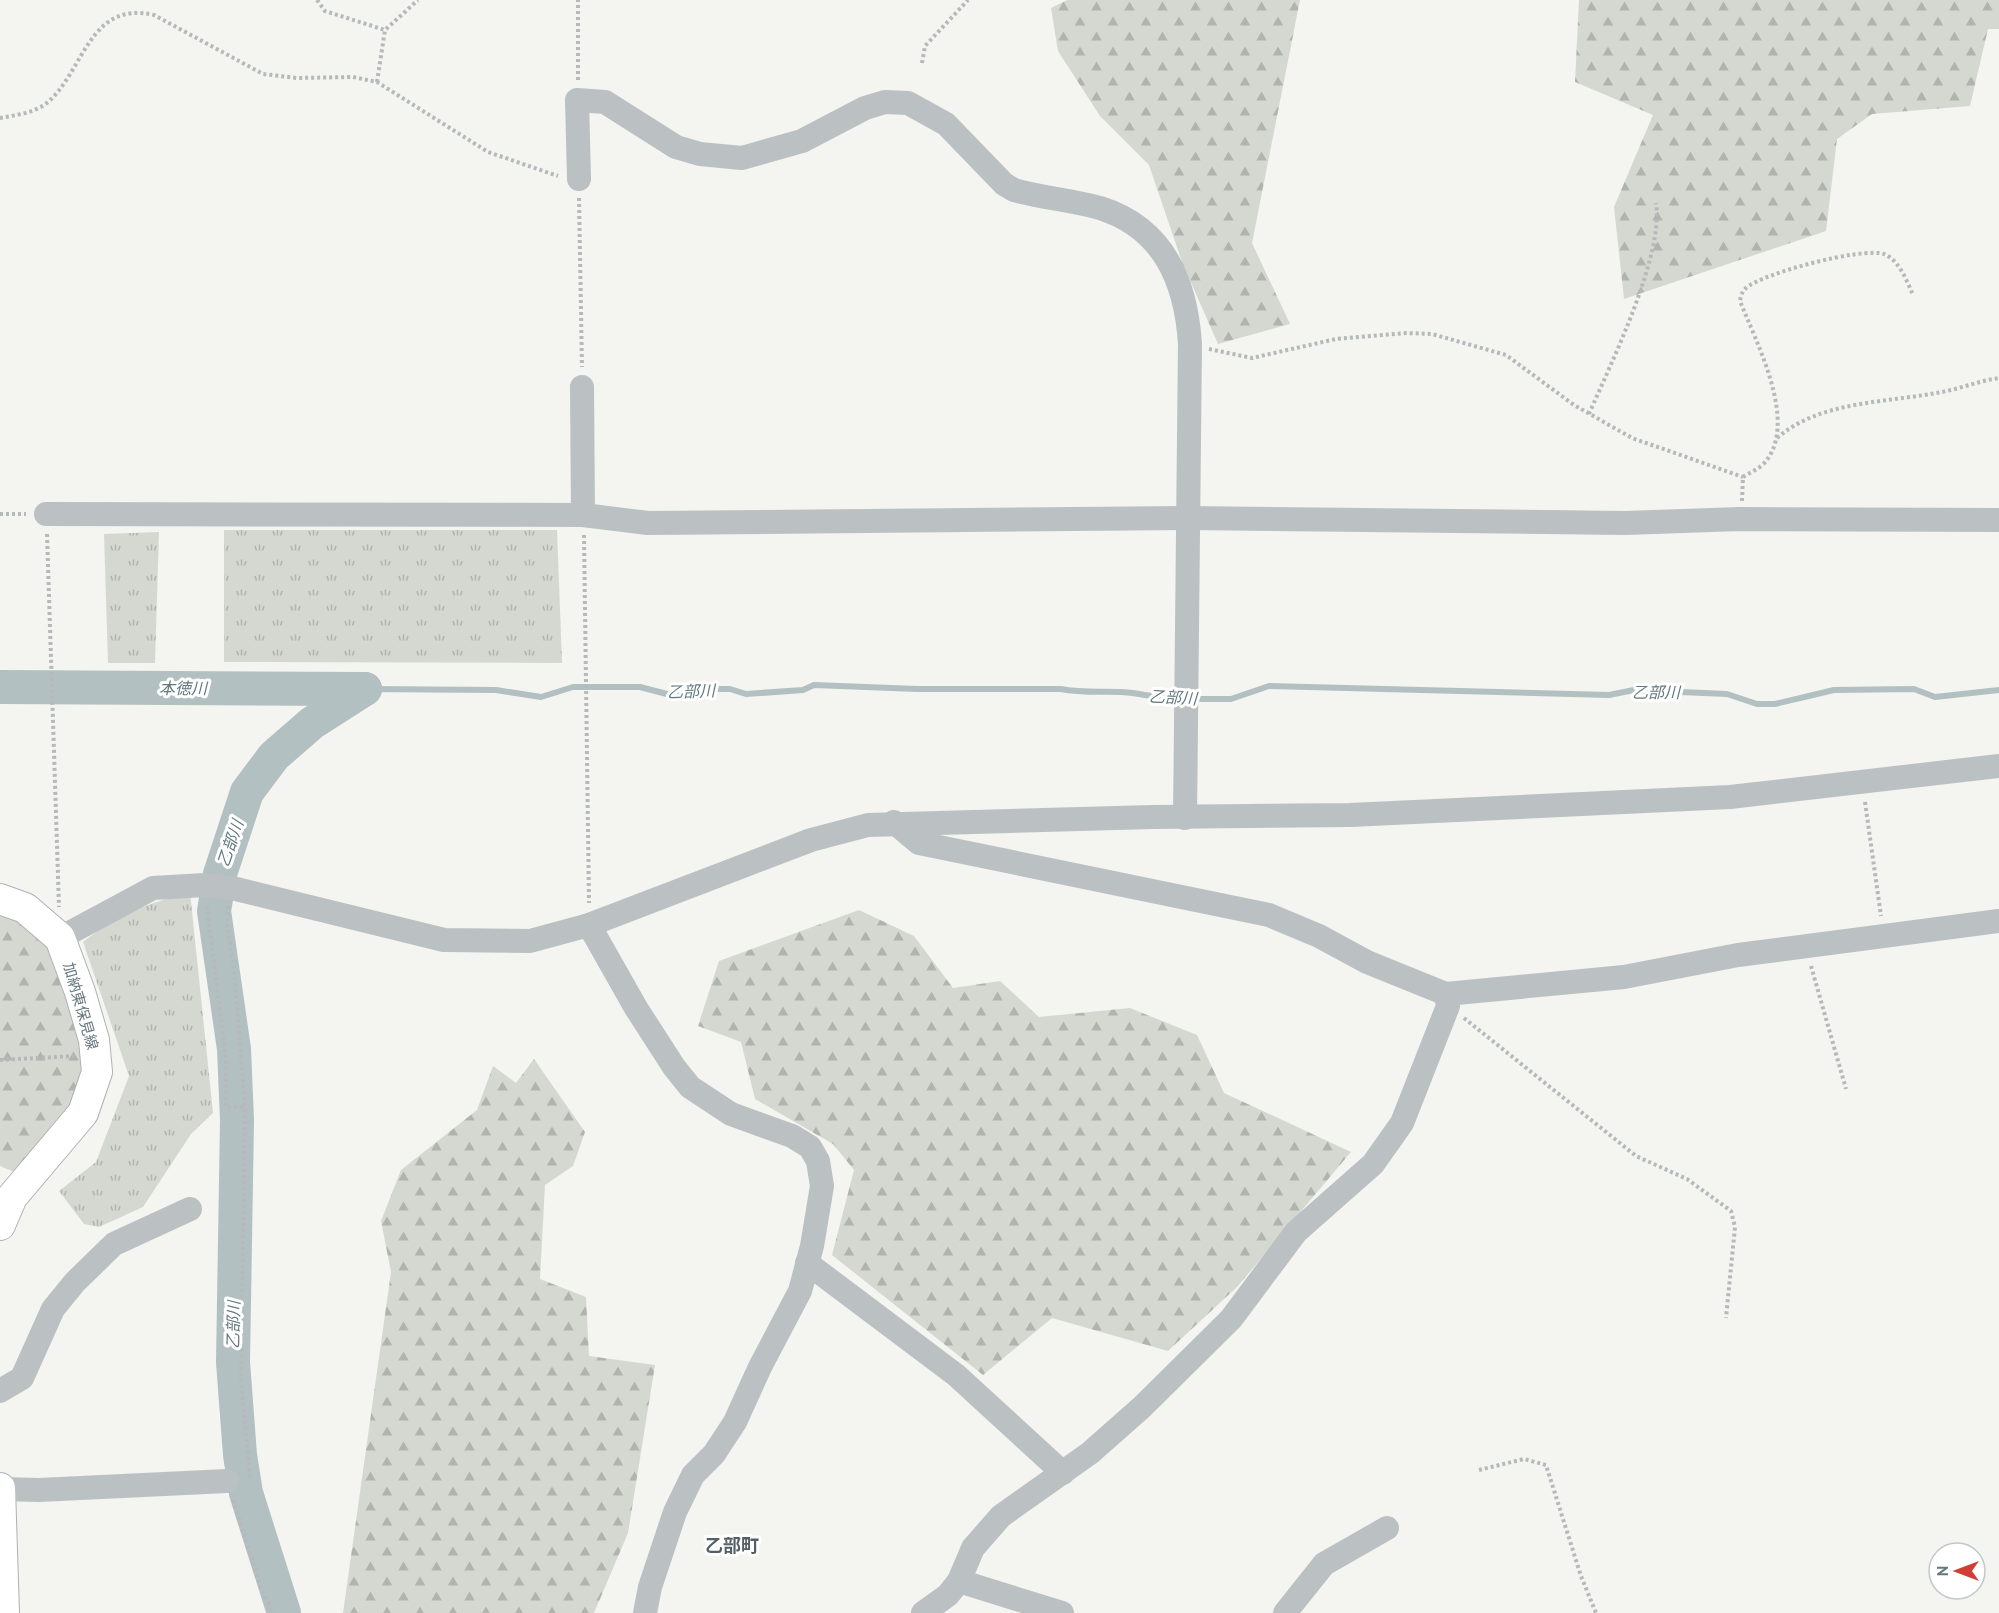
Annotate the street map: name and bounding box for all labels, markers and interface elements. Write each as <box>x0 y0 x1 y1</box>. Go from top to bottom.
water label: 本徳川 <box>159 678 209 698</box>
water label: 乙部川 <box>667 680 717 702</box>
water label: 乙部川 <box>1632 682 1682 702</box>
water label: 乙部川 <box>1149 686 1199 708</box>
water label: 乙部川 <box>213 815 248 869</box>
street label: 加納東保見線 <box>59 960 103 1052</box>
water label: 乙部川 <box>223 1299 243 1349</box>
district label: 乙部町 <box>705 1534 759 1557</box>
north arrow <box>1927 1541 1987 1601</box>
text: N <box>1932 1566 1952 1576</box>

